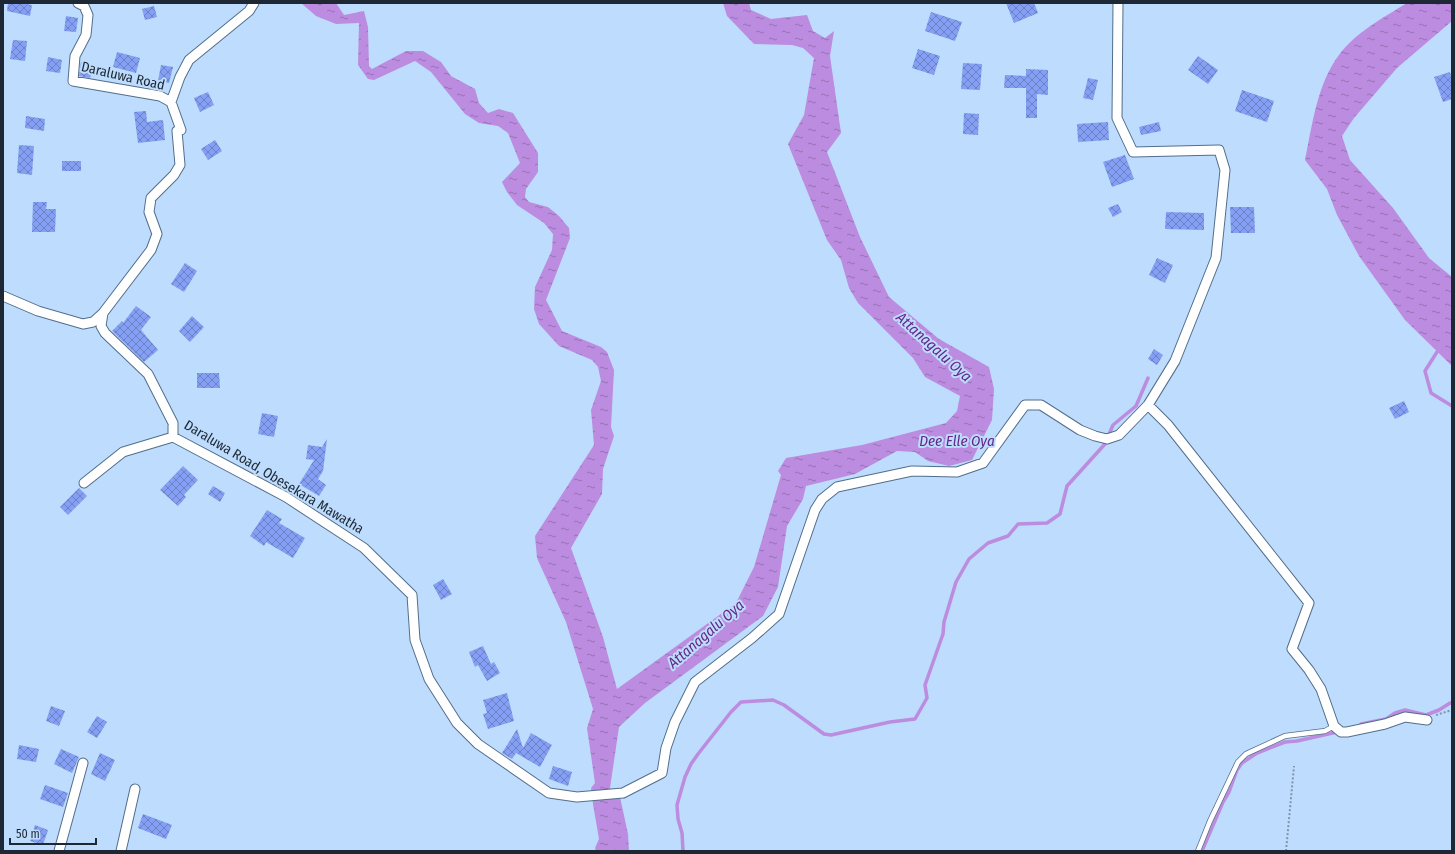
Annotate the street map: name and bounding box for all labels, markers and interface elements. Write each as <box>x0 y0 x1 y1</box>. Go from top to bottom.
street label: Daraluwa Road <box>80 58 166 94</box>
water label: Attanagalu Oya <box>892 308 976 386</box>
street label: Daraluwa Road, Obesekara Mawatha <box>181 416 367 538</box>
water label: Dee Elle Oya <box>919 432 995 450</box>
water label: Attanagalu Oya <box>663 596 748 673</box>
scale bar <box>10 820 96 846</box>
text: 50 m <box>16 827 40 841</box>

